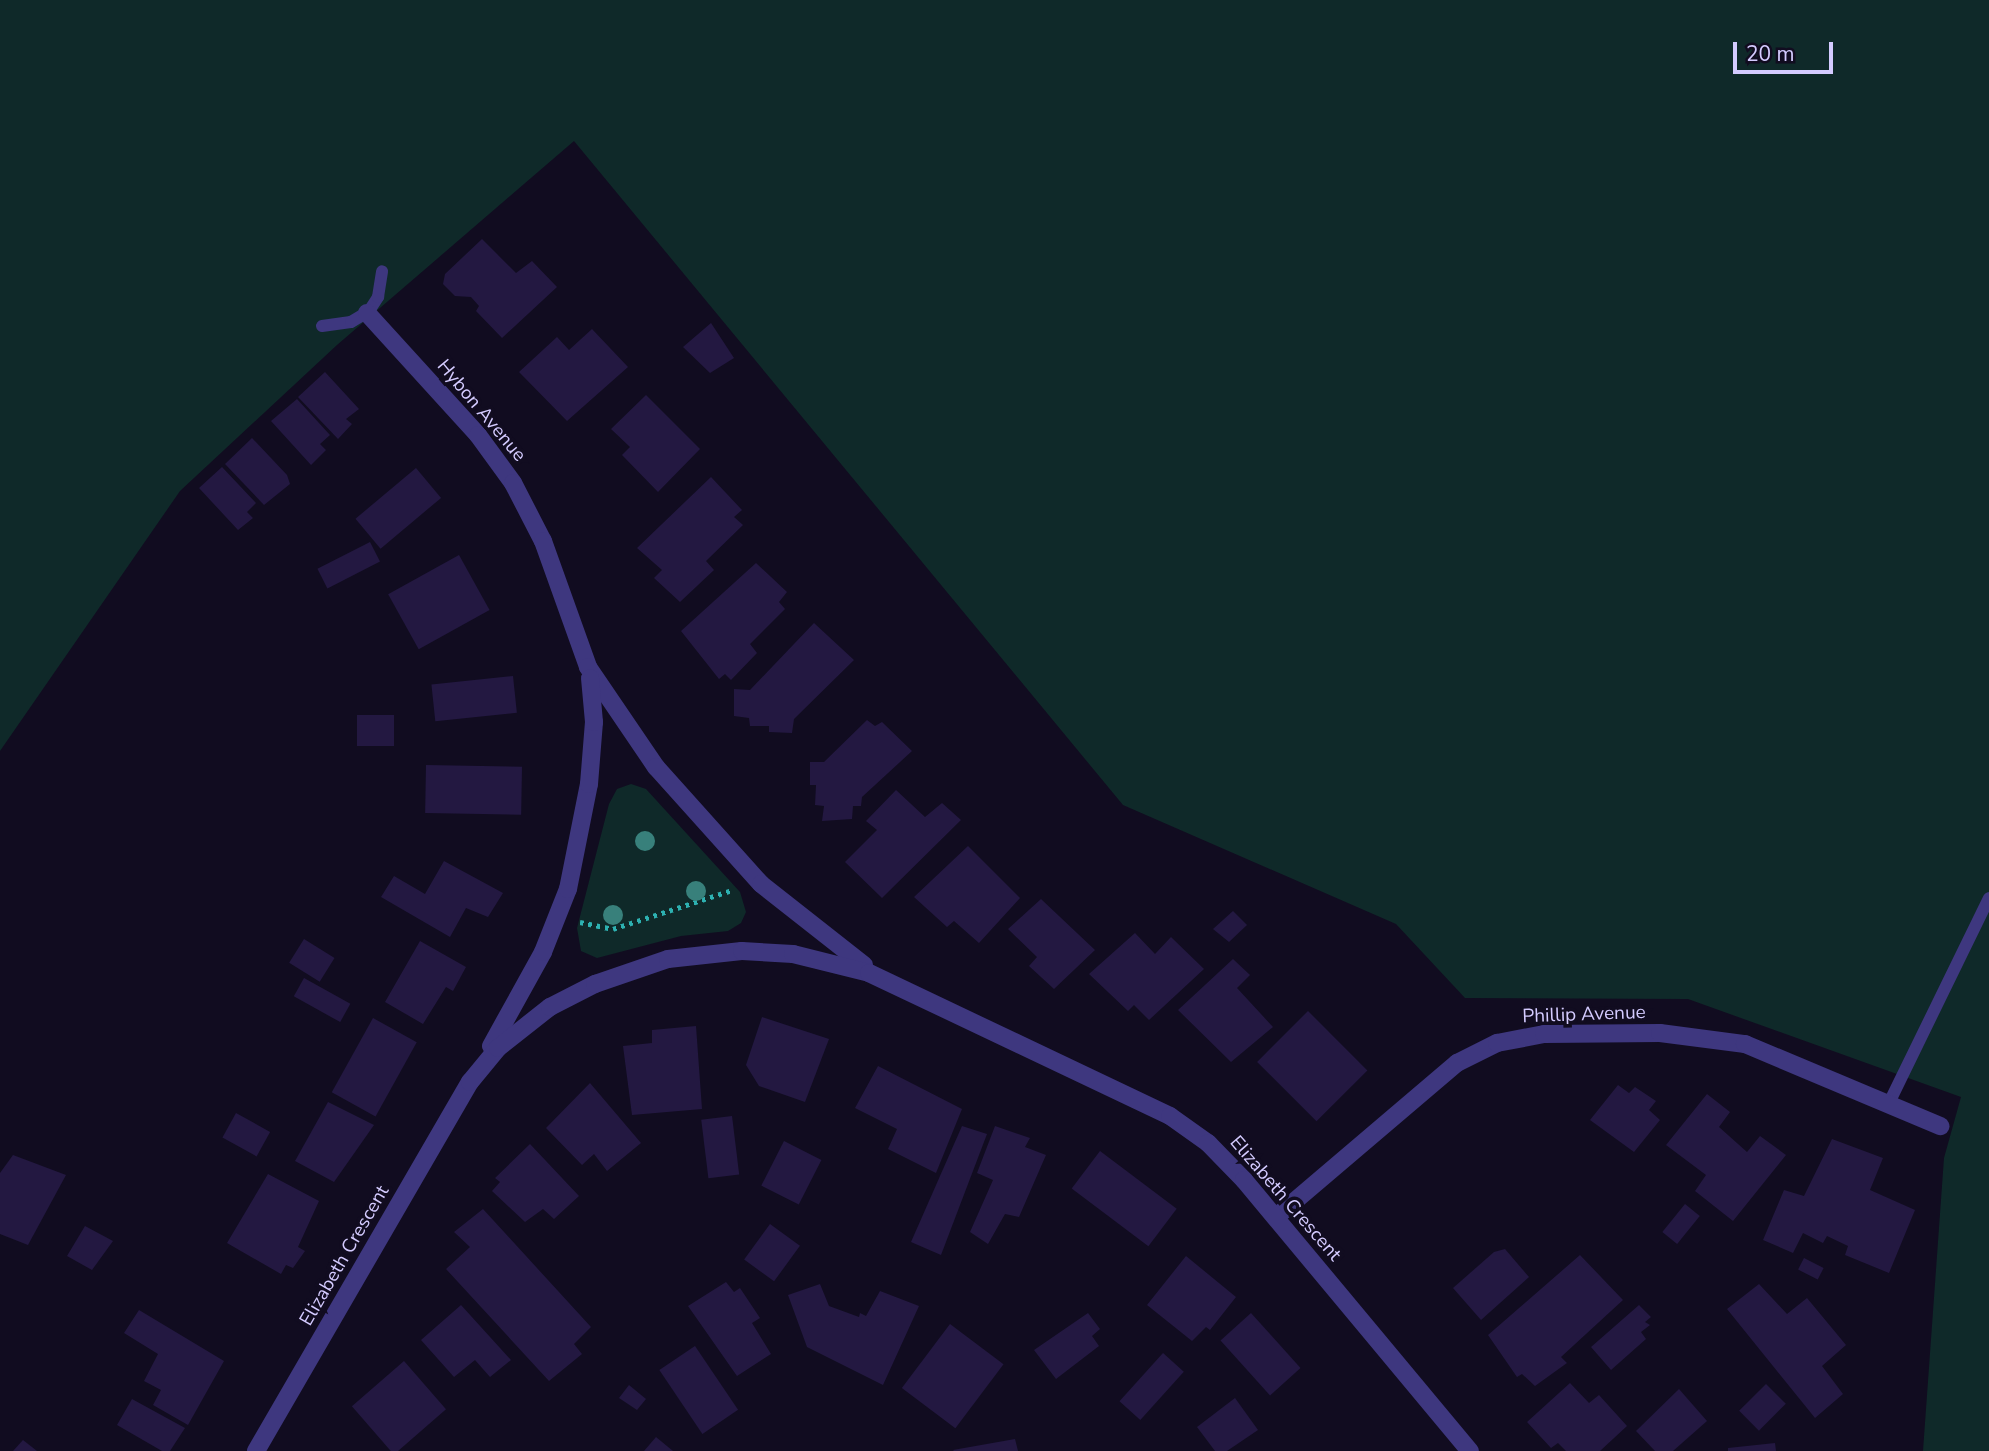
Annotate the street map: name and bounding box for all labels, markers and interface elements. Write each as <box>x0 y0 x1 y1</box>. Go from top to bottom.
scale bar <box>1737 28 1837 72</box>
text: 20 m <box>1746 40 1795 68</box>
street label: Hybon Avenue <box>432 355 530 467</box>
street label: Phillip Avenue <box>1522 1001 1646 1029</box>
street label: Elizabeth Crescent <box>1224 1132 1346 1266</box>
street label: Elizabeth Crescent <box>296 1182 394 1330</box>

